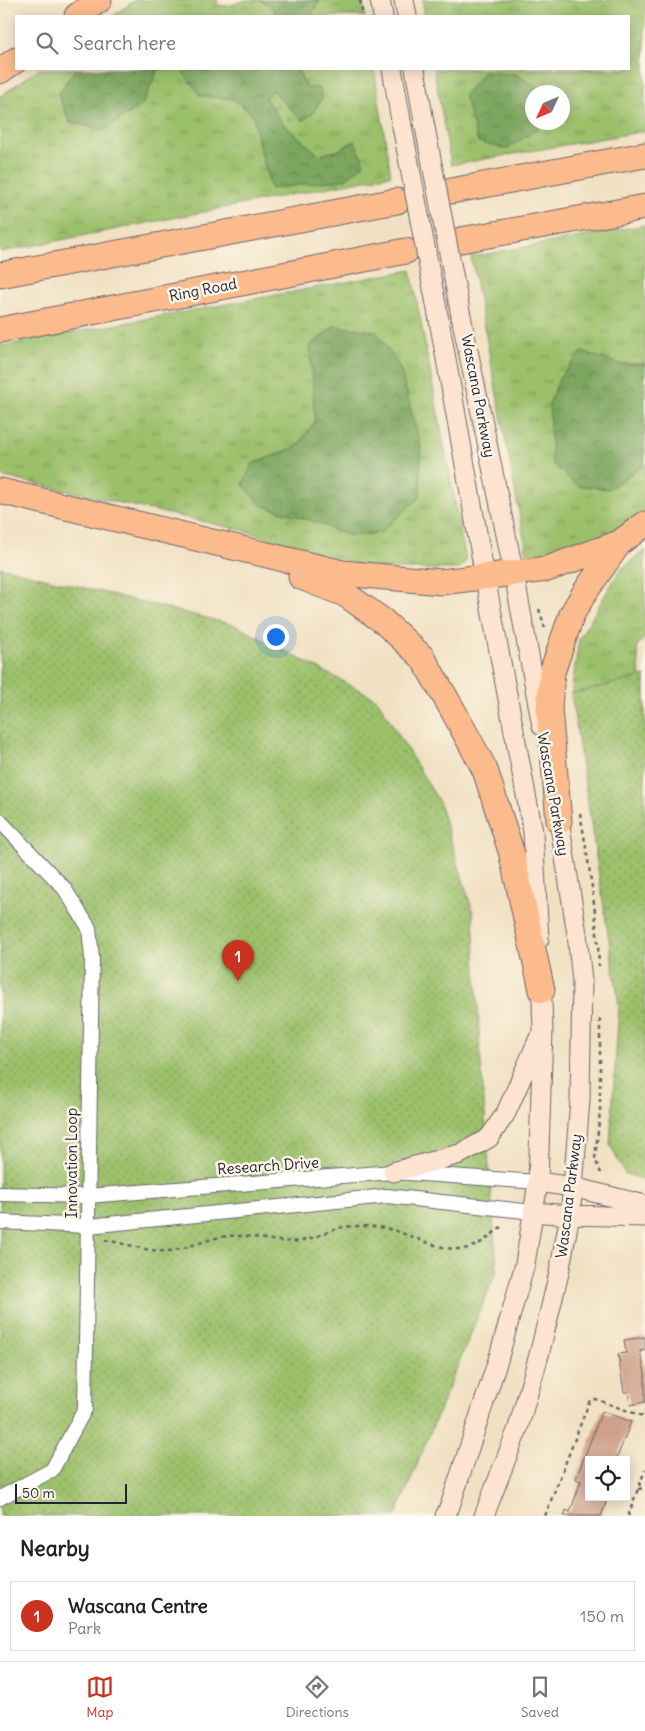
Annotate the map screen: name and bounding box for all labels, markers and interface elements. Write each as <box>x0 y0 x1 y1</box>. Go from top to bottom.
search box <box>15 15 630 70</box>
icon: search <box>33 29 61 57</box>
text: Search here <box>73 31 176 55</box>
north arrow <box>525 85 570 130</box>
street label: Ring Road <box>167 274 239 305</box>
street label: Wascana Parkway <box>457 333 500 459</box>
your location <box>263 624 289 650</box>
street label: Wascana Parkway <box>533 731 574 857</box>
pin: 1 <box>222 940 254 981</box>
street label: Innovation Loop <box>62 1108 81 1218</box>
street label: Wascana Parkway <box>551 1133 586 1259</box>
street label: Research Drive <box>216 1152 320 1179</box>
map controls <box>585 1456 630 1501</box>
button: locate <box>585 1456 630 1501</box>
scale bar <box>15 1481 128 1504</box>
text: 50 m <box>22 1484 55 1502</box>
text: Nearby <box>20 1535 90 1562</box>
text: Wascana Centre <box>68 1594 208 1618</box>
text: 1 <box>34 1606 40 1626</box>
text: 150 m <box>580 1606 624 1626</box>
text: Park <box>68 1618 101 1638</box>
tab: Map <box>86 1673 114 1721</box>
tab: Directions <box>286 1673 349 1721</box>
tab: Saved <box>521 1673 559 1721</box>

